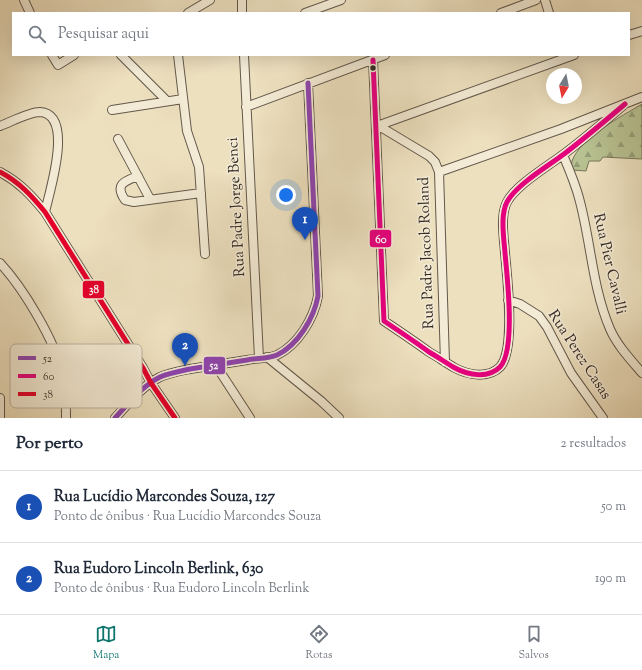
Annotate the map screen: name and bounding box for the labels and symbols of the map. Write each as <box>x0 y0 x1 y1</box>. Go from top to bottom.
unlabelled marker <box>368 63 378 73</box>
north arrow <box>546 68 582 104</box>
street label: Rua Padre Jorge Benci <box>223 137 251 277</box>
street label: Rua Padre Jacob Roland <box>414 176 440 329</box>
your location <box>276 185 296 205</box>
pin: 1 <box>292 207 318 240</box>
street label: Rua Pier Cavalli <box>587 211 631 317</box>
line badge: 60 <box>369 229 392 248</box>
text: 60 <box>375 232 387 248</box>
line badge: 38 <box>82 280 105 299</box>
text: 38 <box>89 282 99 298</box>
street label: Rua Perez Casas <box>542 306 616 404</box>
pin: 2 <box>172 333 198 366</box>
legend <box>10 344 142 408</box>
text: 52 <box>42 351 52 367</box>
line badge: 52 <box>203 356 226 375</box>
text: 52 <box>209 358 219 374</box>
text: 60 <box>43 369 54 385</box>
text: 38 <box>43 387 53 403</box>

